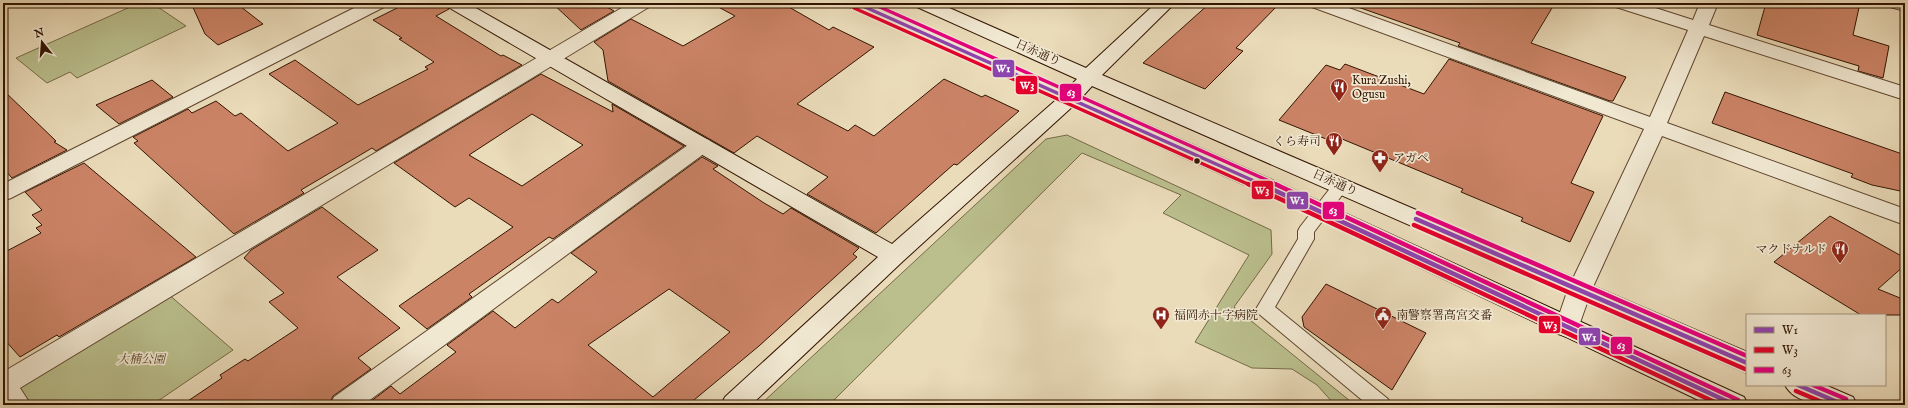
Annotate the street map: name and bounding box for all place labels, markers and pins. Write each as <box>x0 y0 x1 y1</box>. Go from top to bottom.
place label: Kura Zushi, Ogusu <box>1352 73 1411 102</box>
restaurant icon: Kura Zushi, Ogusu <box>1329 77 1349 102</box>
restaurant icon: くら寿司 <box>1324 131 1344 156</box>
place label: くら寿司 <box>1273 134 1321 149</box>
pharmacy icon: アガペ <box>1370 148 1390 173</box>
place label: アガペ <box>1393 151 1429 166</box>
unlabelled marker <box>1192 156 1202 166</box>
restaurant icon: マクドナルド <box>1830 239 1850 264</box>
place label: マクドナルド <box>1756 242 1827 257</box>
hospital icon: 福岡赤十字病院 <box>1151 305 1171 330</box>
public building icon: 南警察署高宮交番 <box>1373 305 1393 330</box>
place label: 福岡赤十字病院 <box>1174 308 1258 323</box>
place label: 南警察署高宮交番 <box>1396 308 1492 323</box>

